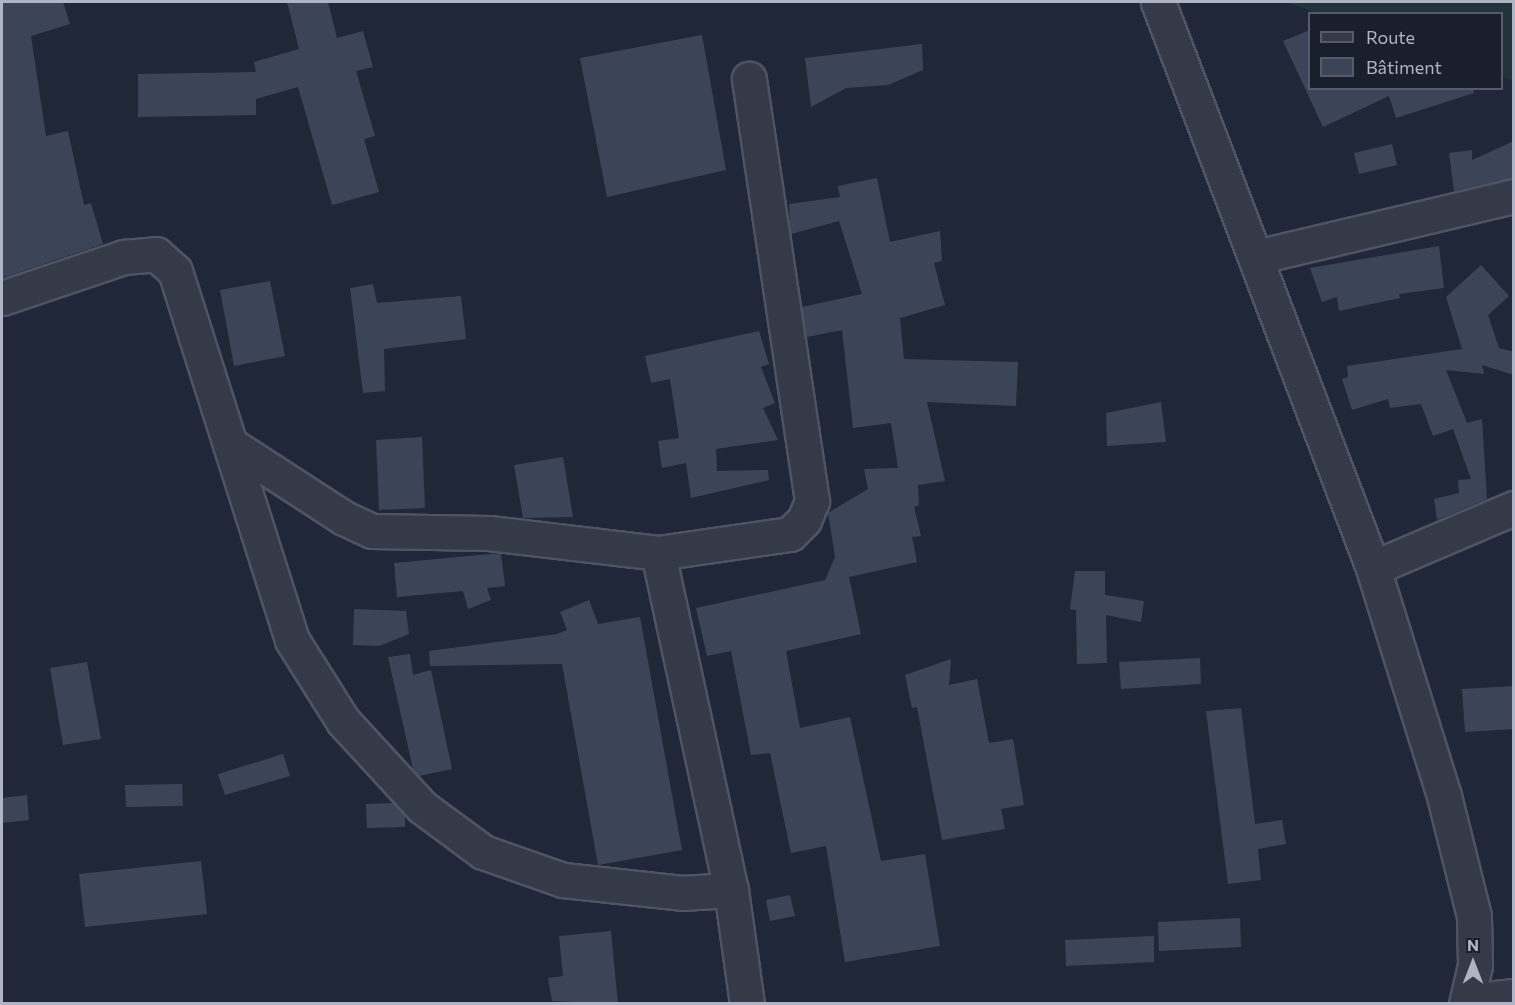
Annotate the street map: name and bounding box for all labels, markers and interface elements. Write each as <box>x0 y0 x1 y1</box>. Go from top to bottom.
legend <box>1308 12 1503 90</box>
text: Route <box>1366 26 1415 48</box>
text: Bâtiment <box>1366 56 1442 78</box>
north arrow <box>1443 933 1503 993</box>
text: N <box>1467 935 1479 954</box>

